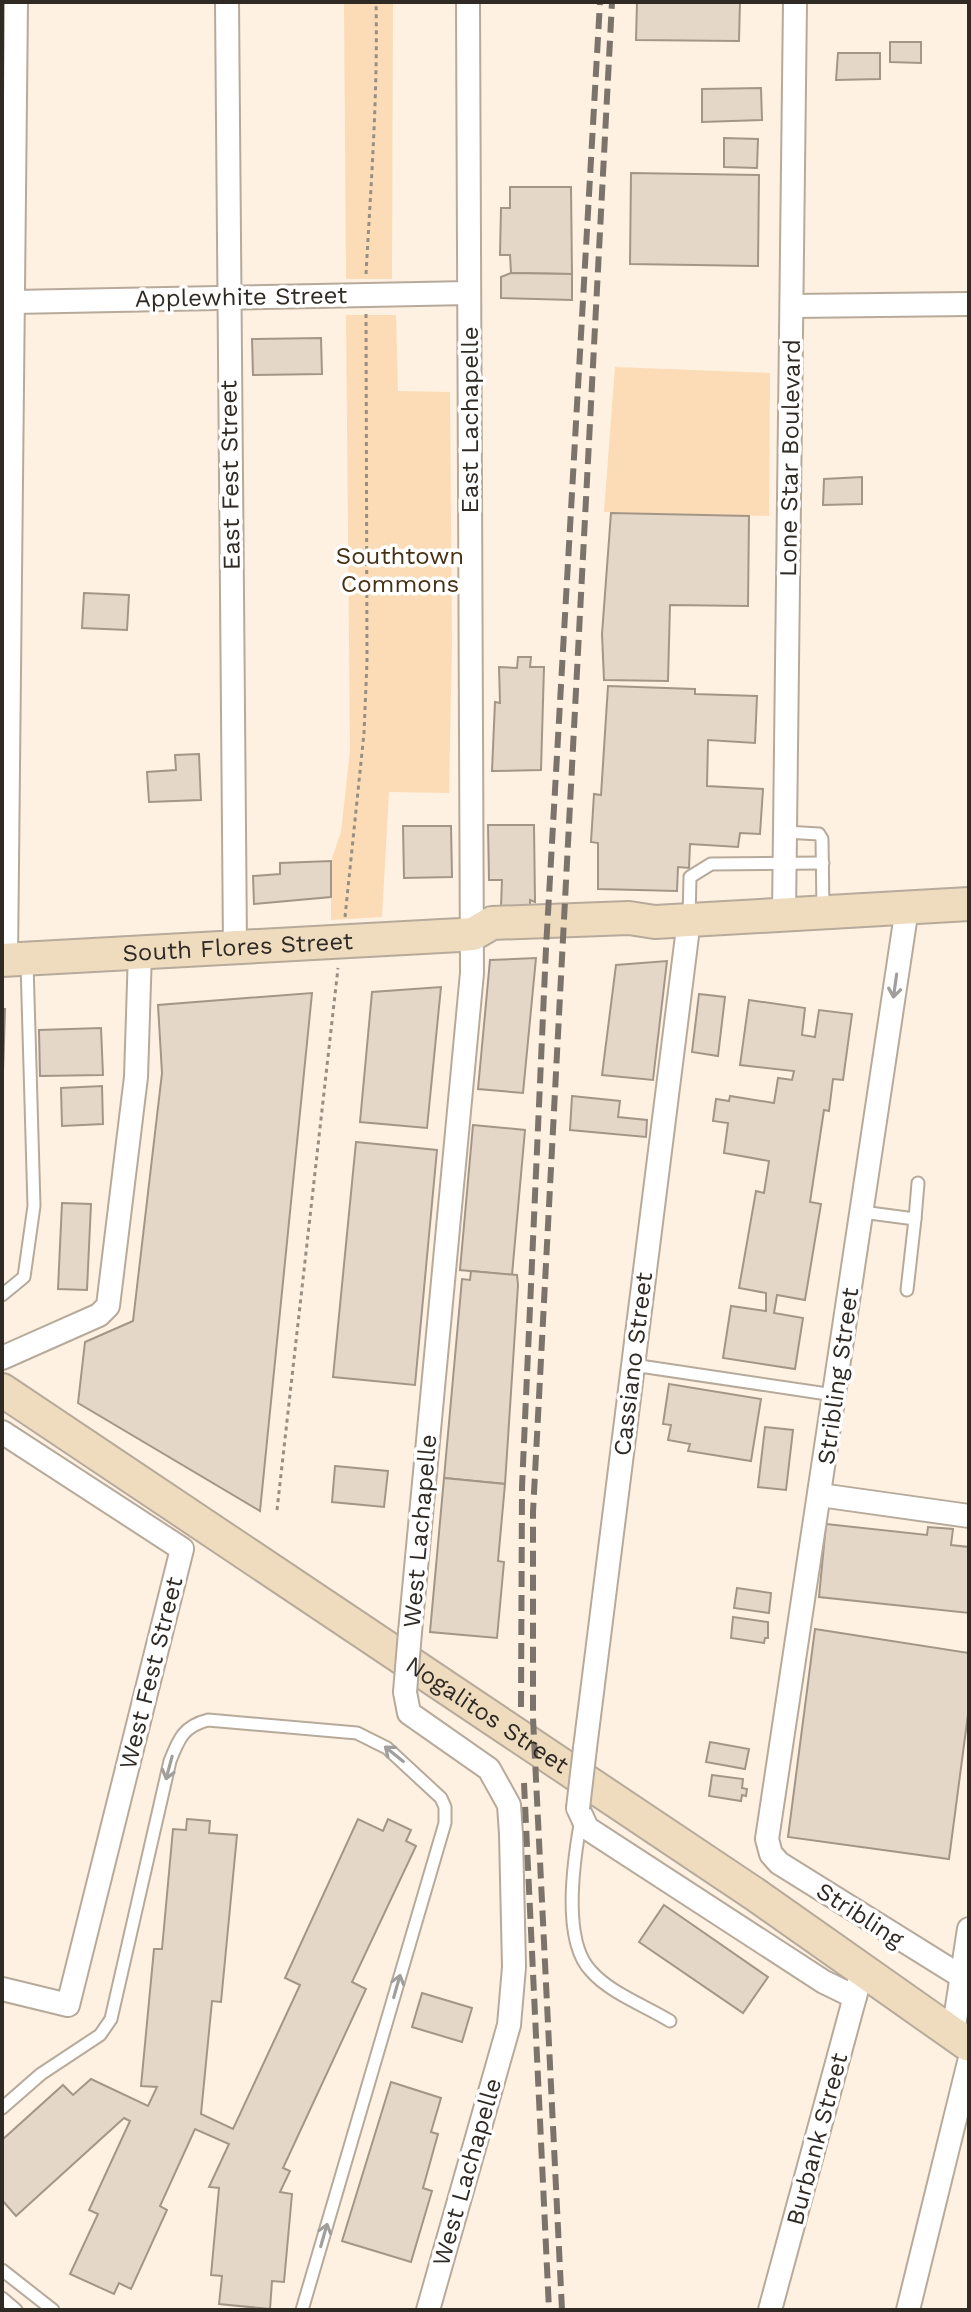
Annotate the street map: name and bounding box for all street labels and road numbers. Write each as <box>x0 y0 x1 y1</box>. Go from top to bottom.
street label: Applewhite Street <box>135 281 347 313</box>
street label: East Lachapelle <box>456 326 484 514</box>
street label: Lone Star Boulevard <box>774 339 806 577</box>
street label: East Fest Street <box>214 380 246 570</box>
street label: South Flores Street <box>122 927 354 967</box>
street label: Cassiano Street <box>608 1270 658 1458</box>
street label: Stribling Street <box>812 1286 864 1466</box>
street label: West Lachapelle <box>398 1433 442 1629</box>
street label: West Fest Street <box>114 1574 188 1772</box>
street label: Nogalitos Street <box>401 1651 574 1779</box>
street label: Stribling <box>811 1877 909 1954</box>
street label: Burbank Street <box>781 2050 853 2228</box>
street label: West Lachapelle <box>427 2075 507 2269</box>

